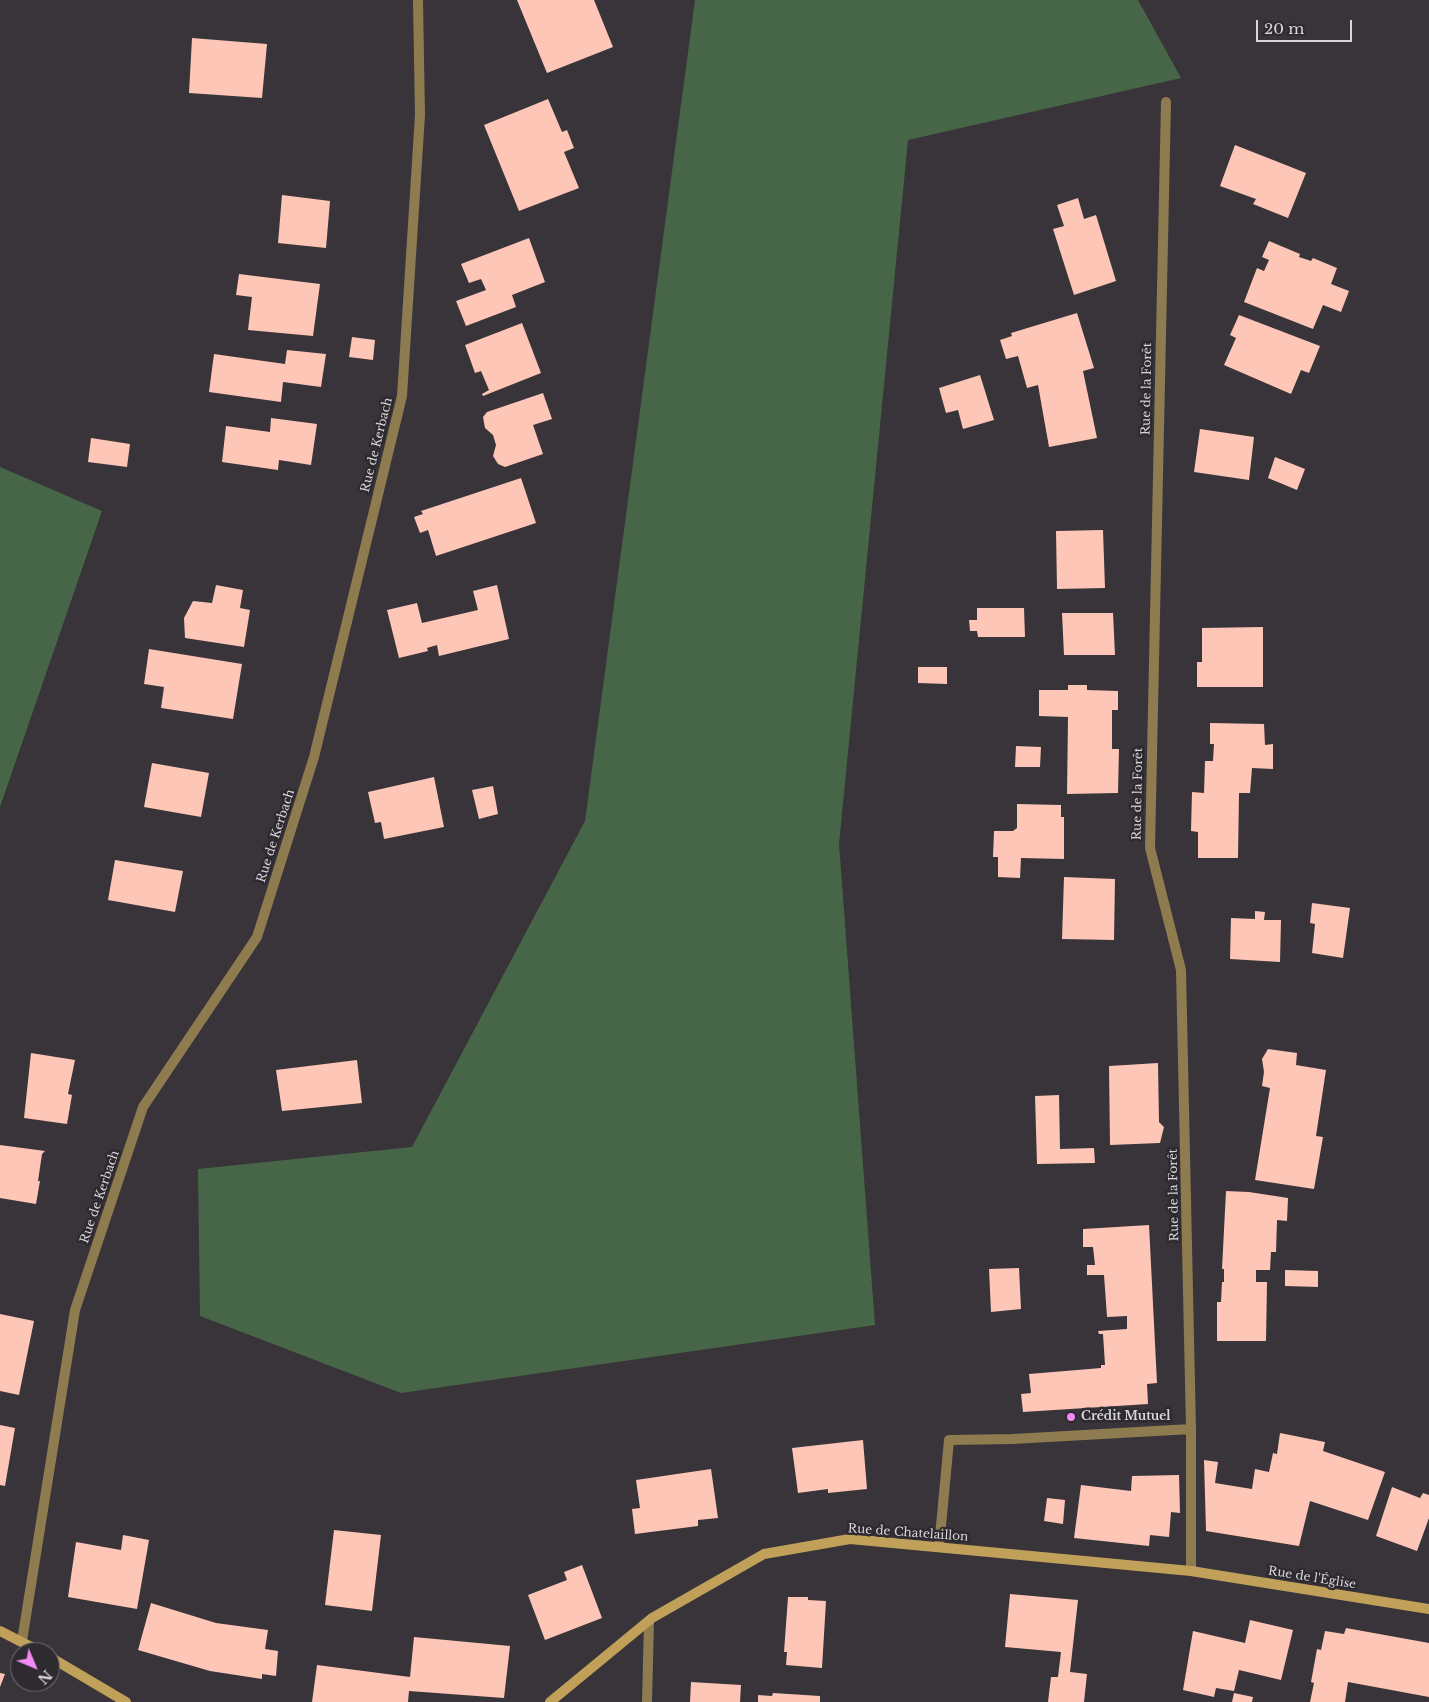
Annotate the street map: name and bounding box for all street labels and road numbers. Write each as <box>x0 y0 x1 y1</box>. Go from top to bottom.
street label: Rue de la Forêt <box>1139 343 1155 435</box>
street label: Rue de Kerbach <box>358 396 396 494</box>
street label: Rue de la Forêt <box>1130 748 1146 840</box>
street label: Rue de Kerbach <box>254 788 298 884</box>
street label: Rue de Kerbach <box>77 1149 123 1245</box>
street label: Rue de la Forêt <box>1166 1149 1182 1241</box>
street label: Rue de Chatelaillon <box>847 1522 969 1544</box>
street label: Rue de l'Église <box>1267 1564 1357 1592</box>

